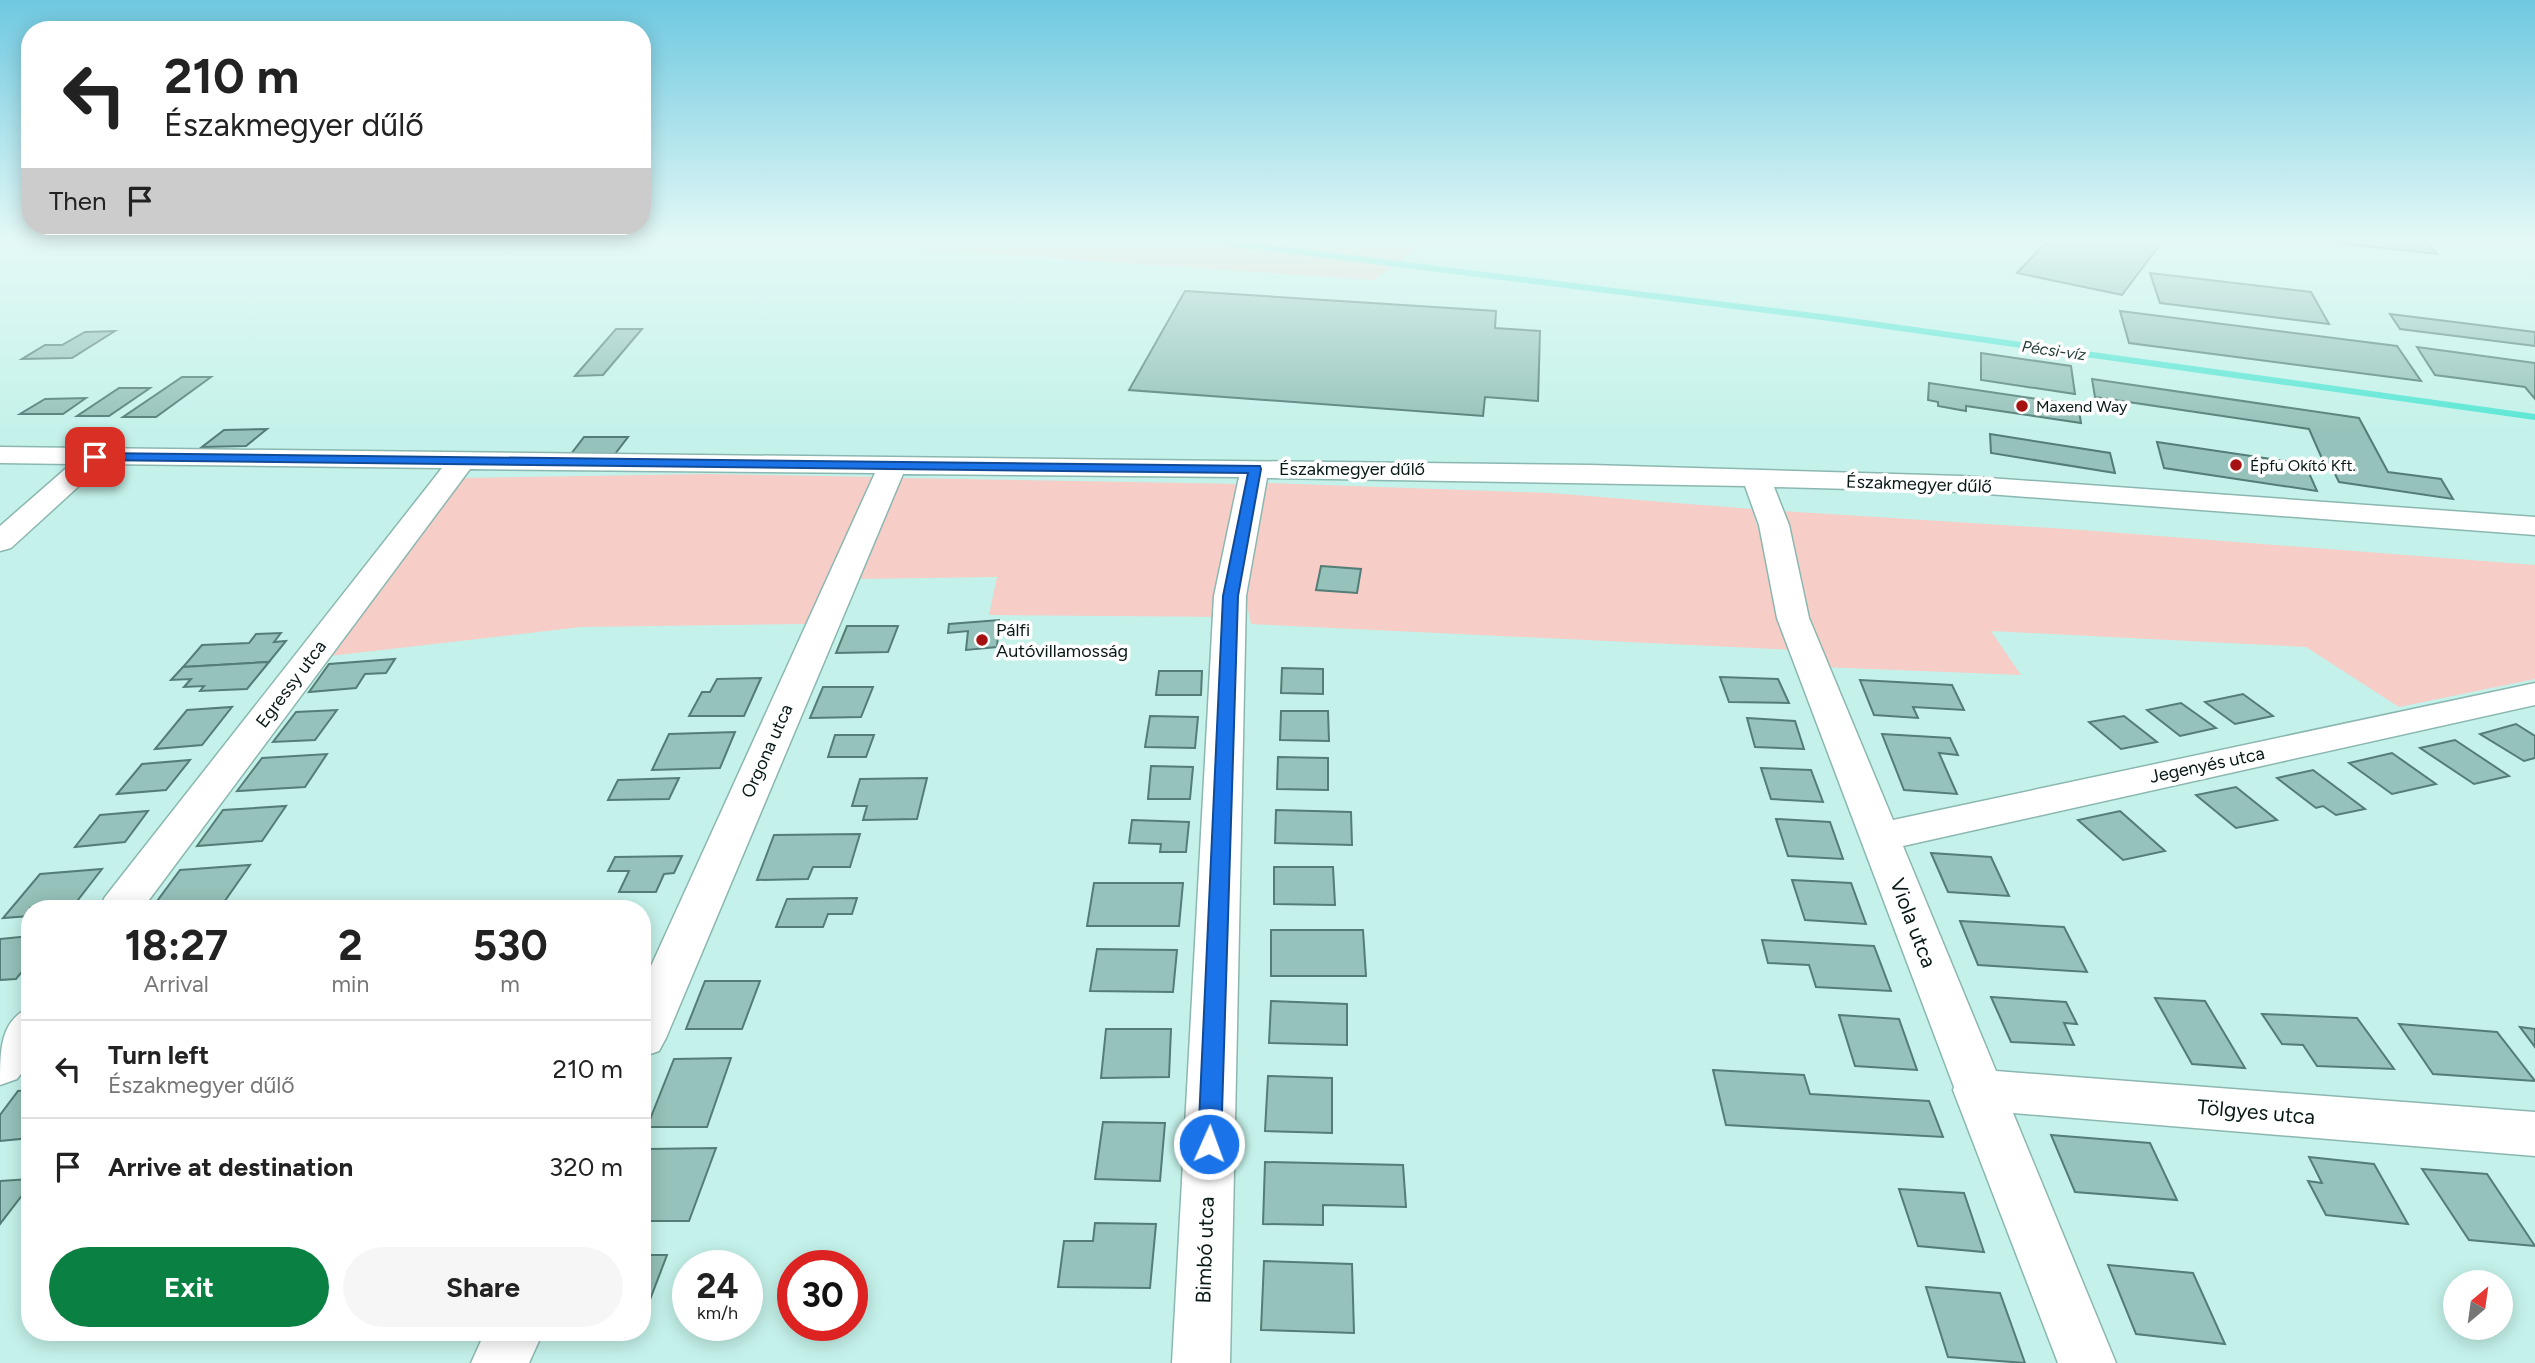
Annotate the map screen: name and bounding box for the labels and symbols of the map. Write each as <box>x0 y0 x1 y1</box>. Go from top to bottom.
water label: Pécsi-víz <box>2021 337 2087 364</box>
place label: Maxend Way <box>2036 397 2128 416</box>
marker: Maxend Way <box>2014 398 2030 414</box>
pin <box>65 427 125 487</box>
place label: Épfu Okító Kft. <box>2250 456 2356 475</box>
marker: Épfu Okító Kft. <box>2228 457 2244 473</box>
street label: Északmegyer dűlő <box>1279 458 1425 480</box>
street label: Északmegyer dűlő <box>1846 470 1992 498</box>
place label: Pálfi Autóvillamosság <box>996 619 1128 662</box>
marker: Pálfi Autóvillamosság <box>974 632 990 648</box>
street label: Egressy utca <box>251 636 331 732</box>
street label: Orgona utca <box>737 701 797 801</box>
street label: Jegenyés utca <box>2147 742 2267 788</box>
street label: Viola utca <box>1885 875 1942 971</box>
street label: Tölgyes utca <box>2196 1094 2316 1129</box>
position arrow <box>1172 1107 1246 1181</box>
street label: Bimbó utca <box>1190 1196 1219 1304</box>
speed limit sign: 30 <box>777 1250 868 1341</box>
north arrow <box>2443 1270 2513 1340</box>

